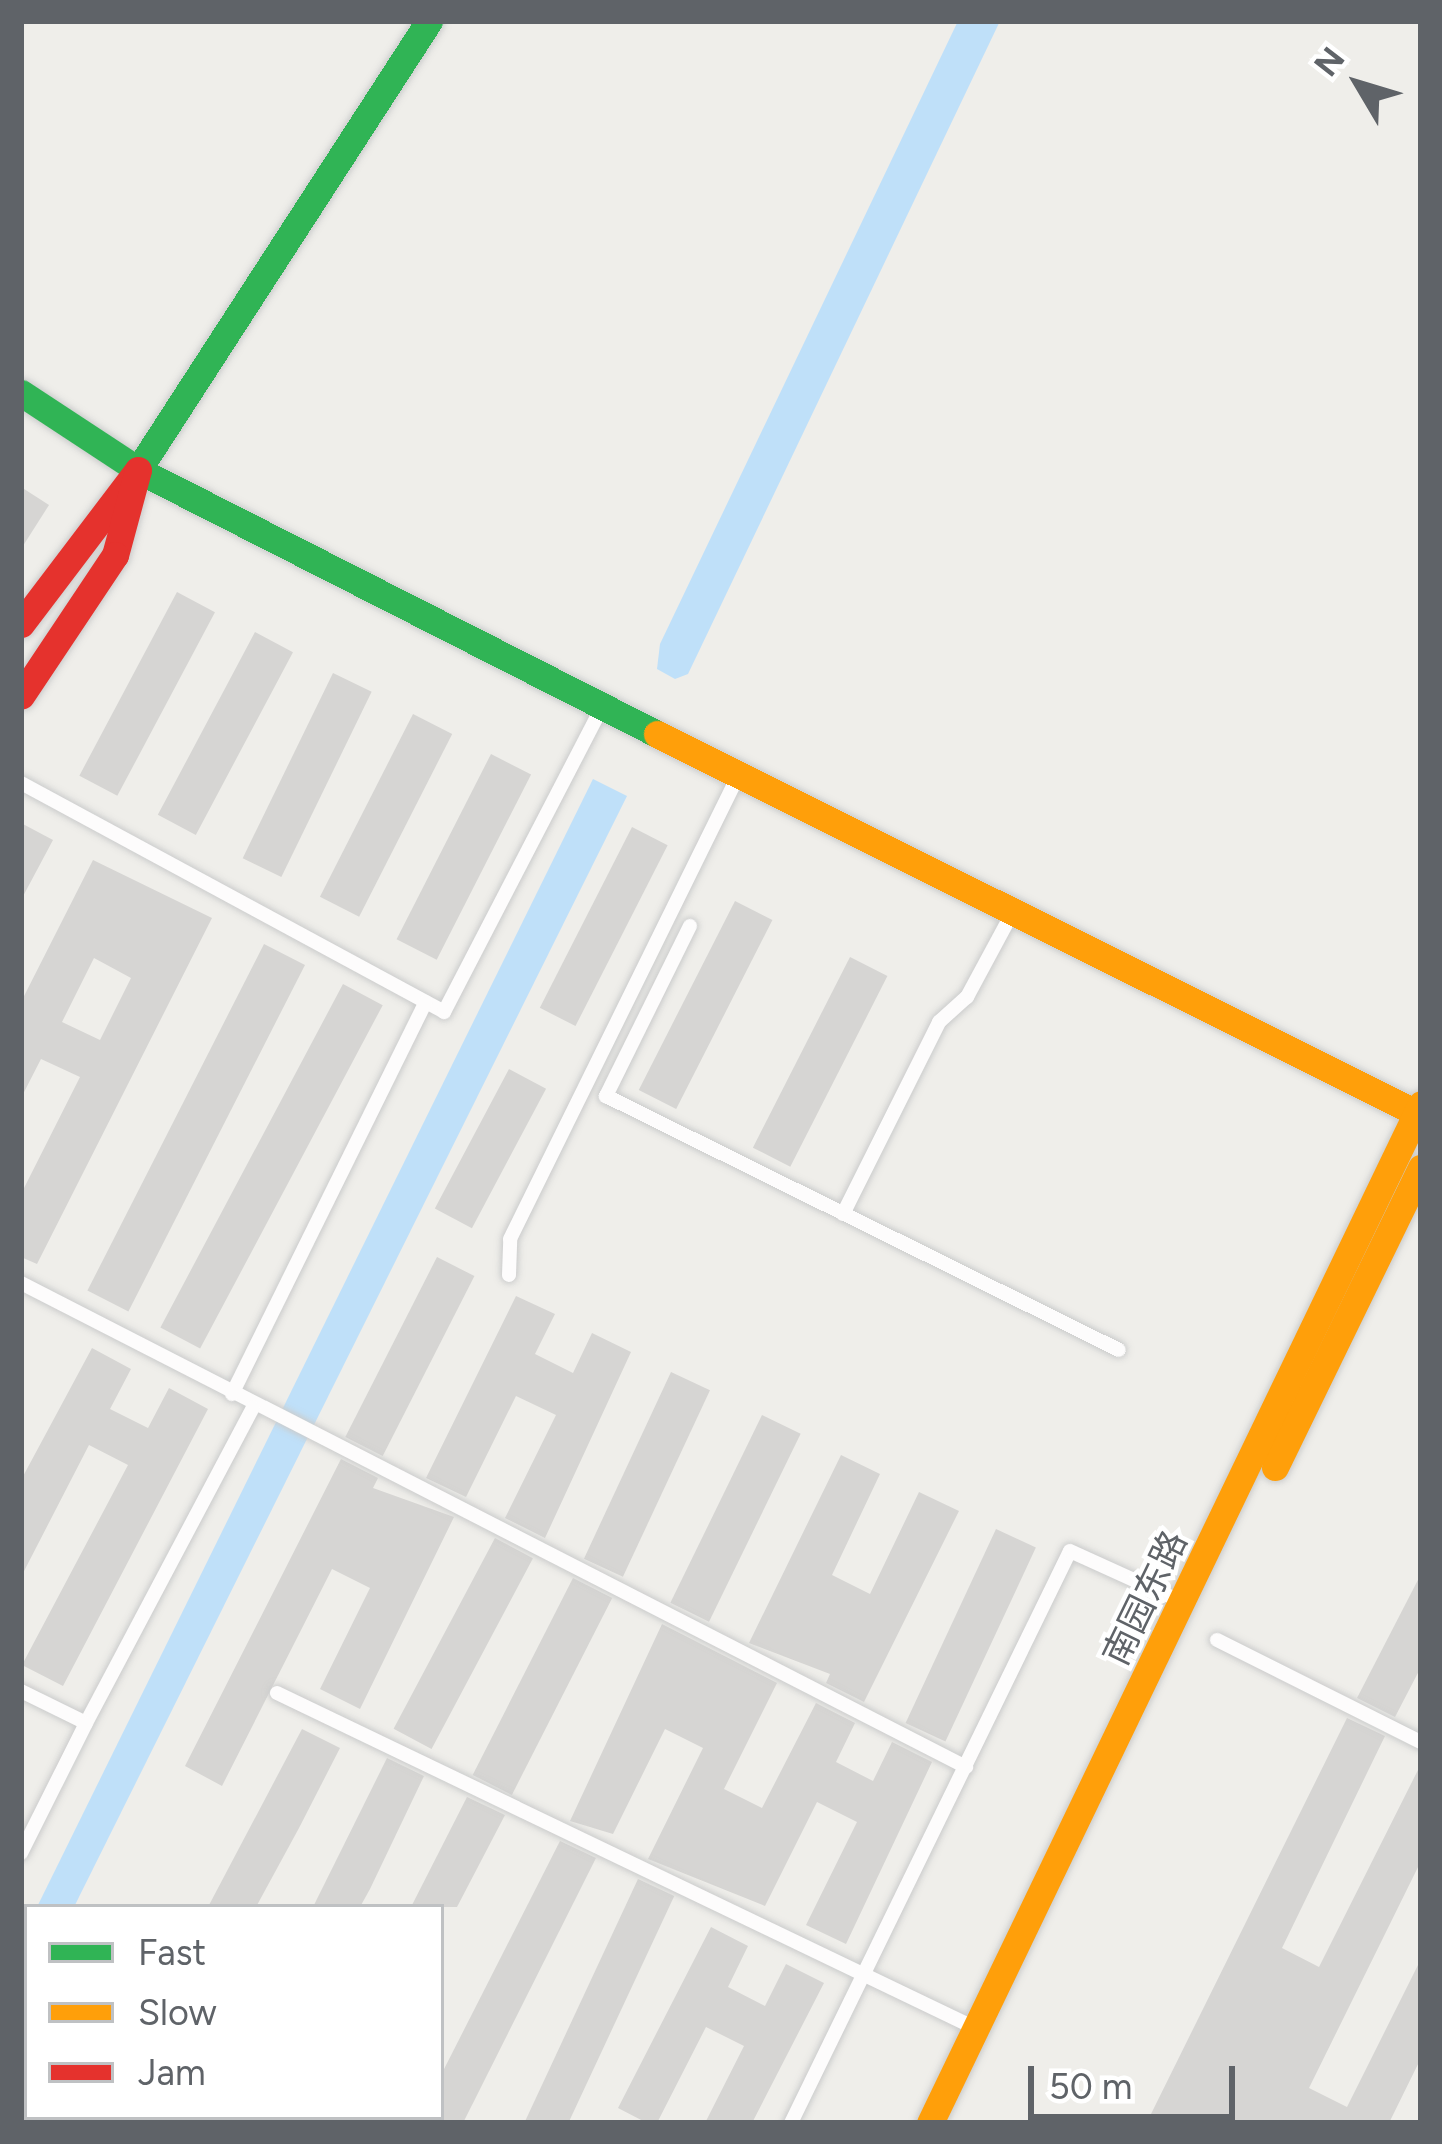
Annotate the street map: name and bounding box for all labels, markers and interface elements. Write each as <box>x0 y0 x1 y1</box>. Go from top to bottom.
north arrow <box>1298 24 1418 144</box>
text: N <box>1306 39 1352 84</box>
street label: 南园东路 <box>1094 1524 1196 1672</box>
legend <box>24 1904 444 2120</box>
text: Fast <box>138 1931 206 1974</box>
text: Slow <box>138 1991 217 2034</box>
scale bar <box>1034 2042 1241 2116</box>
text: Jam <box>138 2051 206 2094</box>
text: 50 m <box>1049 2065 1132 2108</box>

